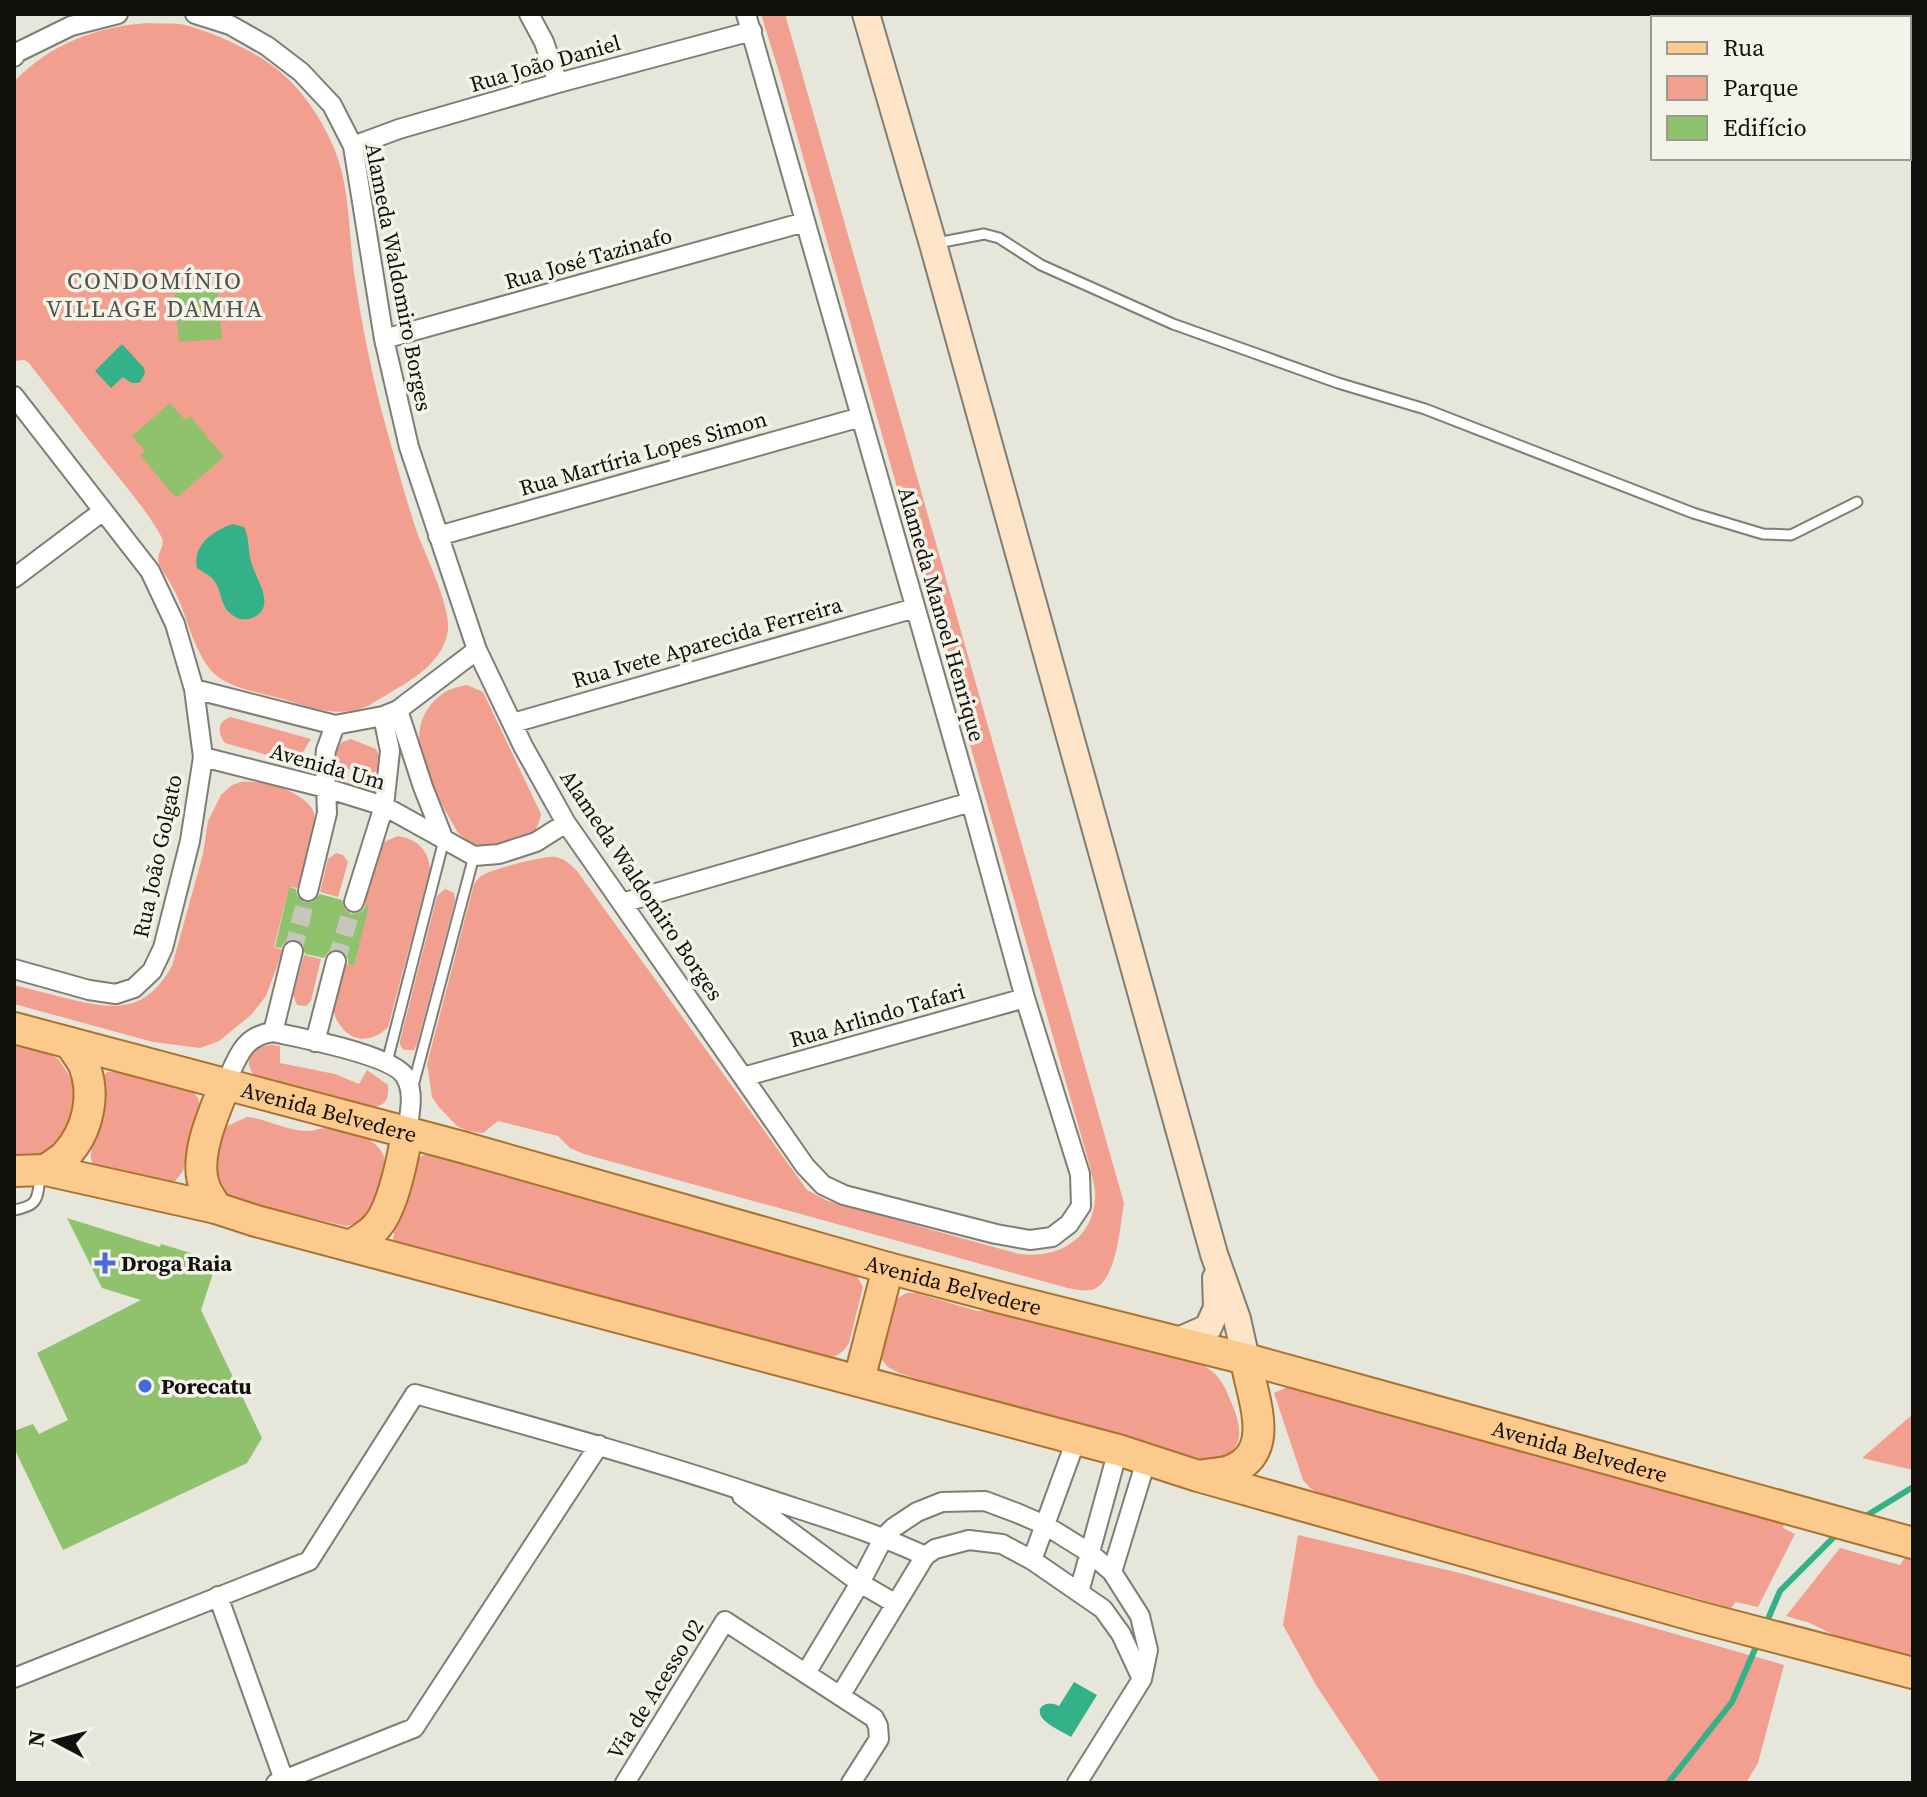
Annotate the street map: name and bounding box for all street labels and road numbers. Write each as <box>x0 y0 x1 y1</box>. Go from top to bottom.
street label: Rua João Daniel <box>466 27 624 99</box>
street label: Alameda Waldomiro Borges <box>358 140 440 414</box>
street label: Rua José Tazinafo <box>501 220 675 296</box>
street label: Rua Martíria Lopes Simon <box>516 403 770 503</box>
street label: Alameda Manoel Henrique <box>891 483 993 745</box>
street label: Rua Ivete Aparecida Ferreira <box>569 589 846 695</box>
street label: Avenida Um <box>267 735 389 797</box>
street label: Alameda Waldomiro Borges <box>553 764 731 1006</box>
street label: Rua João Golgato <box>125 772 189 940</box>
street label: Rua Arlindo Tafari <box>786 976 968 1054</box>
street label: Avenida Belvedere <box>238 1074 420 1149</box>
street label: Avenida Belvedere <box>862 1247 1045 1322</box>
street label: Avenida Belvedere <box>1489 1413 1671 1490</box>
street label: Via de Acesso 02 <box>600 1613 710 1765</box>

